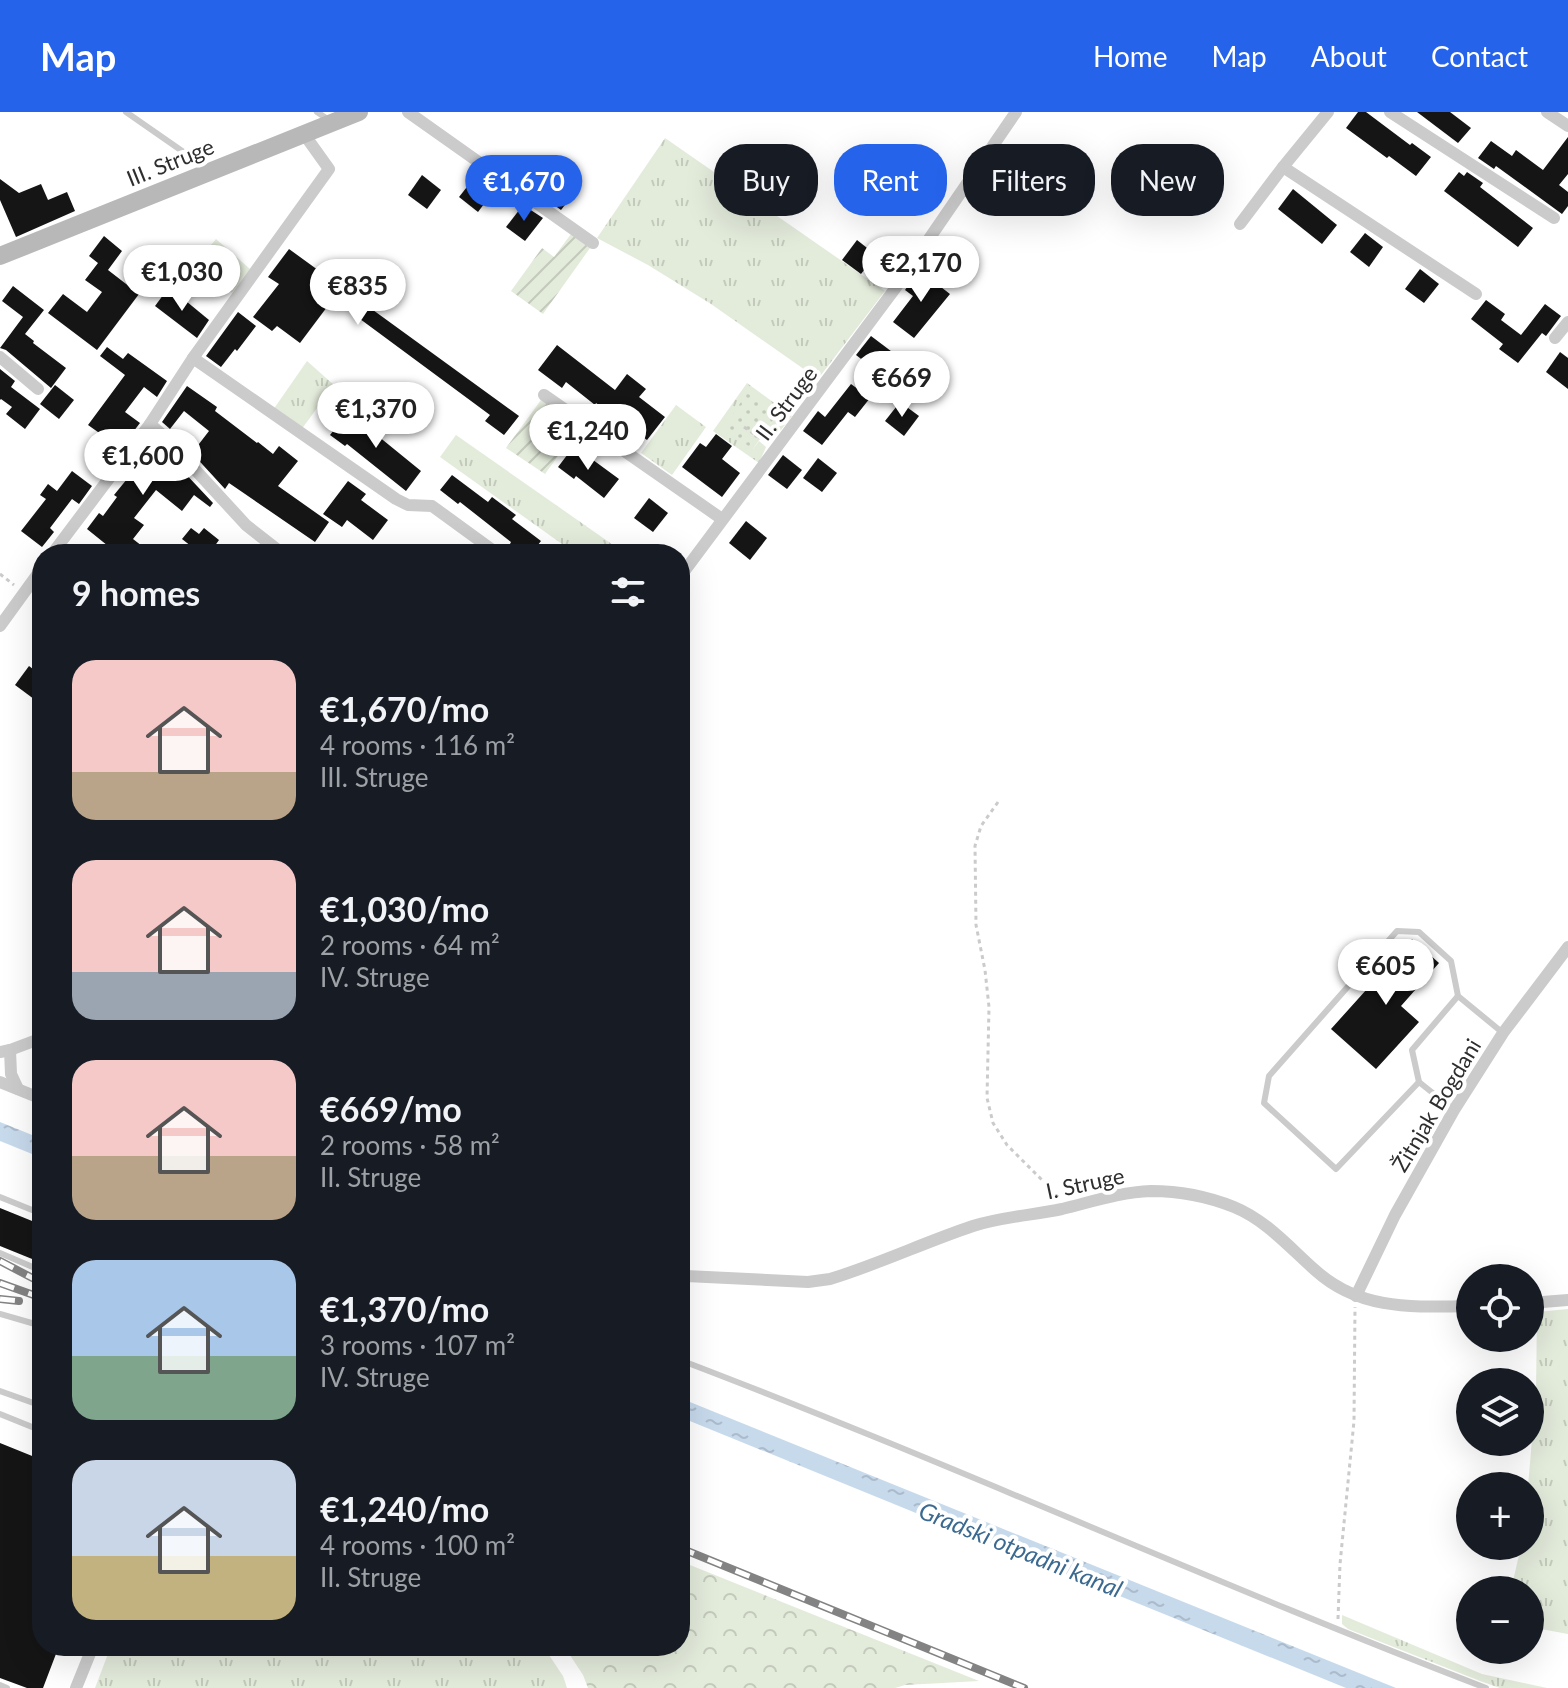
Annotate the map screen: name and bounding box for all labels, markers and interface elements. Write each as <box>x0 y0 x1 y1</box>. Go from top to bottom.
text: Map <box>40 33 116 79</box>
text: Home <box>1093 39 1168 73</box>
text: Map <box>1212 39 1267 73</box>
text: About <box>1311 39 1387 73</box>
text: Contact <box>1431 39 1528 73</box>
street label: III. Struge <box>122 132 218 192</box>
chip: Buy <box>714 144 818 216</box>
chip: Rent <box>834 144 947 216</box>
chip: Filters <box>963 144 1095 216</box>
chip: New <box>1111 144 1224 216</box>
pin: €1,670 <box>459 155 589 223</box>
text: €1,670 <box>483 165 565 197</box>
pin: €2,170 <box>856 236 986 304</box>
pin: €1,030 <box>117 245 247 313</box>
text: €2,170 <box>880 246 962 278</box>
text: €1,030 <box>141 255 223 287</box>
pin: €835 <box>311 259 405 327</box>
text: €835 <box>328 269 388 301</box>
pin: €669 <box>855 351 949 419</box>
street label: II. Struge <box>749 361 823 445</box>
text: €669 <box>872 361 932 393</box>
pin: €1,370 <box>311 382 441 450</box>
text: €1,370 <box>335 392 417 424</box>
pin: €1,240 <box>523 404 653 472</box>
text: €1,240 <box>547 414 629 446</box>
pin: €1,600 <box>78 429 208 497</box>
text: €1,600 <box>102 439 184 471</box>
icon: filters <box>606 570 650 614</box>
text: 9 homes <box>72 572 200 613</box>
text: €1,670/mo <box>320 688 489 729</box>
icon: home <box>136 692 232 788</box>
text: 4 rooms · 116 m² <box>320 729 515 761</box>
text: III. Struge <box>320 761 428 793</box>
text: €1,030/mo <box>320 888 489 929</box>
icon: home <box>136 892 232 988</box>
text: 2 rooms · 64 m² <box>320 929 500 961</box>
pin: €605 <box>1339 939 1433 1007</box>
text: €605 <box>1356 949 1416 981</box>
text: IV. Struge <box>320 961 430 993</box>
street label: Žitnjak Bogdani <box>1386 1034 1486 1176</box>
text: €669/mo <box>320 1088 462 1129</box>
icon: home <box>136 1092 232 1188</box>
text: 2 rooms · 58 m² <box>320 1129 500 1161</box>
text: II. Struge <box>320 1161 421 1193</box>
street label: I. Struge <box>1043 1162 1127 1204</box>
map controls <box>1456 1264 1544 1664</box>
button: locate <box>1456 1264 1544 1352</box>
text: €1,370/mo <box>320 1288 489 1329</box>
icon: home <box>136 1292 232 1388</box>
text: 3 rooms · 107 m² <box>320 1329 515 1361</box>
text: IV. Struge <box>320 1361 430 1393</box>
button: layers <box>1456 1368 1544 1456</box>
button: + <box>1456 1472 1544 1560</box>
text: €1,240/mo <box>320 1488 489 1529</box>
icon: home <box>136 1492 232 1588</box>
water label: Gradski otpadni kanal <box>915 1495 1127 1603</box>
text: 4 rooms · 100 m² <box>320 1529 515 1561</box>
text: II. Struge <box>320 1561 421 1593</box>
button: − <box>1456 1576 1544 1664</box>

